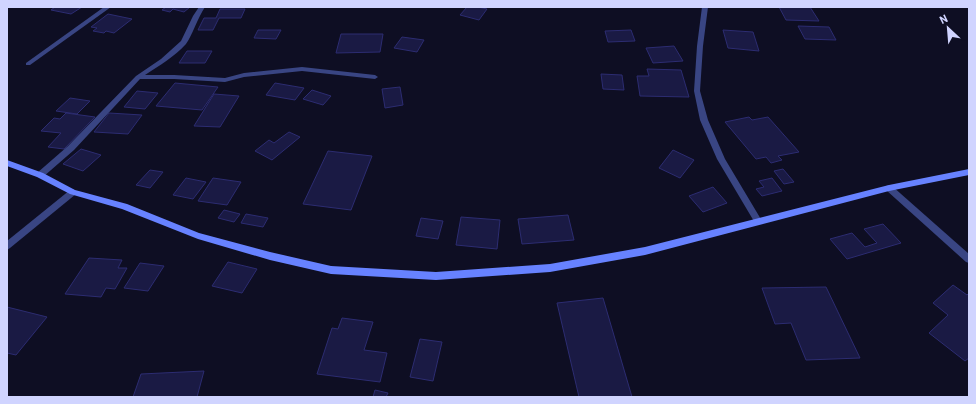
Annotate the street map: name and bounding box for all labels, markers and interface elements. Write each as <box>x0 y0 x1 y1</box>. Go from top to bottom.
north arrow <box>928 8 968 48</box>
text: N <box>937 11 950 26</box>

